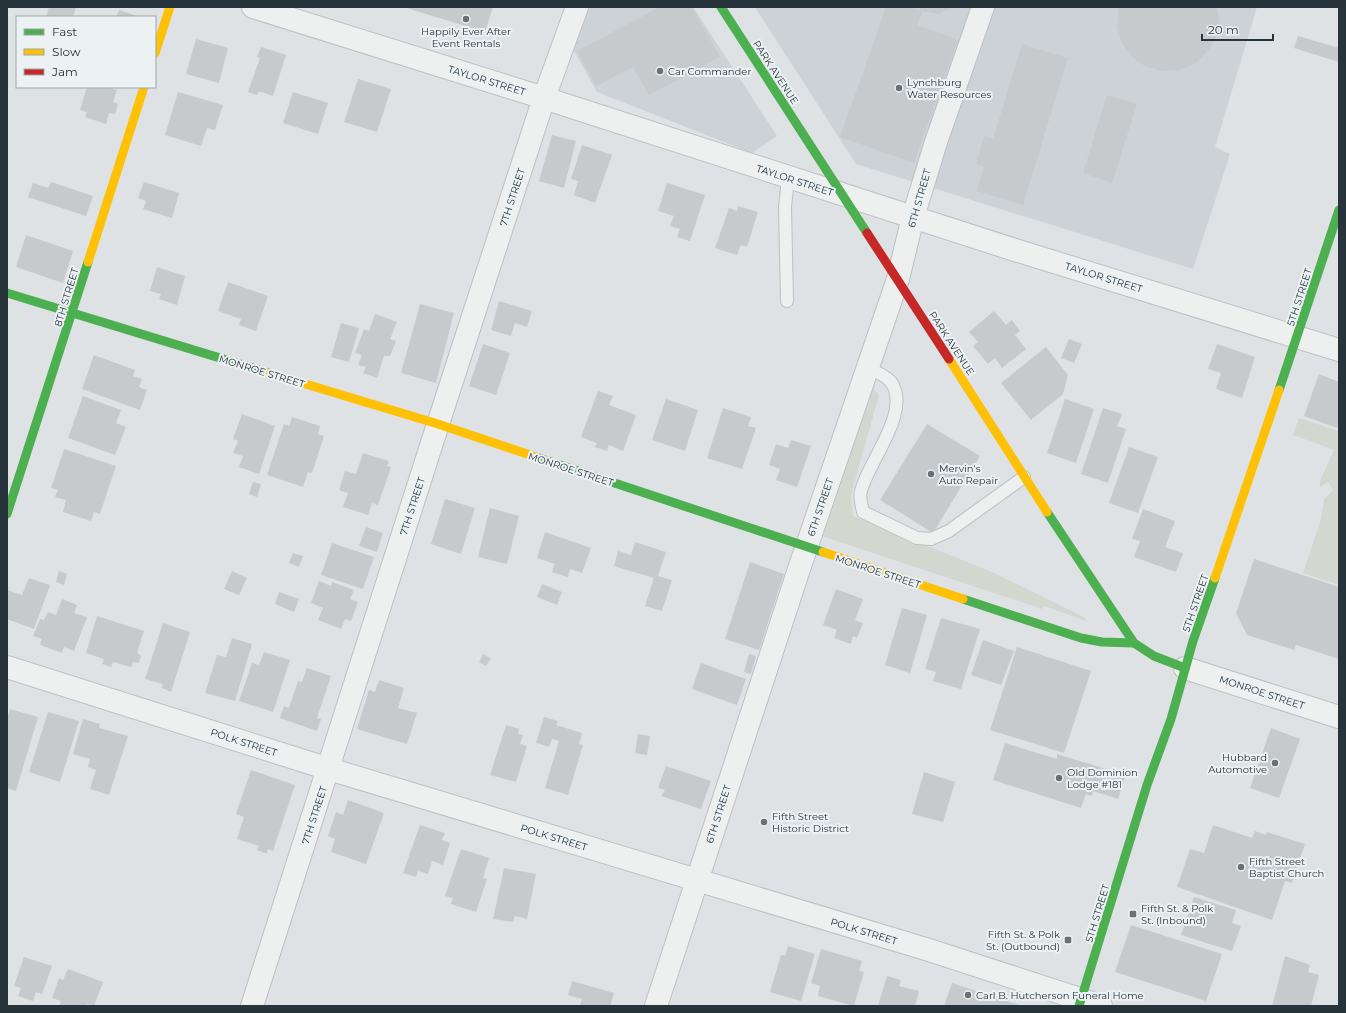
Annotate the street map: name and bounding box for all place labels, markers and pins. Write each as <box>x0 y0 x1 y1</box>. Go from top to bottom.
marker: Happily Ever After Event Rentals <box>461 14 471 24</box>
place label: Happily Ever After Event Rentals <box>421 25 511 50</box>
place label: Car Commander <box>668 65 751 78</box>
marker: Car Commander <box>655 66 665 76</box>
place label: Lynchburg Water Resources <box>907 76 992 101</box>
marker: Lynchburg Water Resources <box>894 83 904 93</box>
place label: Mervin's Auto Repair <box>939 462 998 487</box>
marker: Mervin's Auto Repair <box>926 469 936 479</box>
place label: Hubbard Automotive <box>1208 751 1267 776</box>
marker: Hubbard Automotive <box>1270 758 1280 768</box>
place label: Old Dominion Lodge #181 <box>1067 766 1138 791</box>
marker: Old Dominion Lodge #181 <box>1054 773 1064 783</box>
place label: Fifth Street Historic District <box>772 810 849 835</box>
marker: Fifth Street Historic District <box>759 817 769 827</box>
place label: Fifth Street Baptist Church <box>1249 855 1324 880</box>
marker: Fifth Street Baptist Church <box>1236 862 1246 872</box>
place label: Fifth St. & Polk St. (Inbound) <box>1141 902 1213 927</box>
marker: Fifth St. & Polk St. (Inbound) <box>1128 909 1138 919</box>
place label: Fifth St. & Polk St. (Outbound) <box>986 928 1060 953</box>
marker: Fifth St. & Polk St. (Outbound) <box>1063 935 1073 945</box>
place label: Carl B. Hutcherson Funeral Home <box>976 989 1144 1002</box>
marker: Carl B. Hutcherson Funeral Home <box>963 990 973 1000</box>

